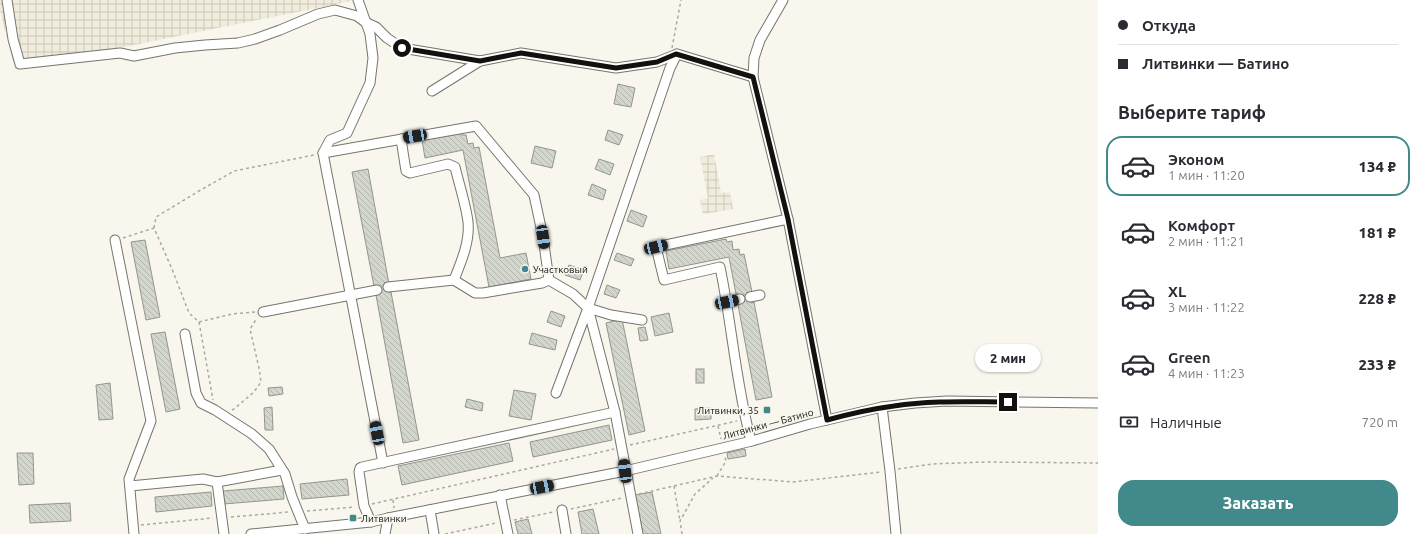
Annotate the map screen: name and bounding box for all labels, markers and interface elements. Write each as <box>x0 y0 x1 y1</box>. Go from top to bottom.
text: Откуда <box>1142 17 1196 34</box>
route start <box>393 39 411 57</box>
text: Литвинки — Батино <box>1142 55 1289 72</box>
text: Выберите тариф <box>1118 102 1266 122</box>
car <box>402 128 428 144</box>
icon: car <box>1120 148 1156 184</box>
text: Эконом <box>1168 151 1224 168</box>
text: 134 ₽ <box>1359 158 1396 175</box>
text: 1 мин · 11:20 <box>1168 168 1245 182</box>
icon: car <box>1120 214 1156 250</box>
text: Комфорт <box>1168 217 1235 234</box>
car <box>535 224 551 250</box>
text: 181 ₽ <box>1359 224 1396 241</box>
text: 2 мин · 11:21 <box>1168 234 1245 248</box>
car <box>643 238 669 256</box>
marker: Участковый <box>520 264 530 274</box>
place label: Участковый <box>533 264 588 275</box>
icon: car <box>1120 280 1156 316</box>
text: XL <box>1168 283 1186 300</box>
text: 228 ₽ <box>1359 290 1396 307</box>
car <box>714 294 740 310</box>
text: 3 мин · 11:22 <box>1168 300 1245 314</box>
callout: 2 мин <box>975 344 1041 372</box>
icon: car <box>1120 346 1156 382</box>
text: Green <box>1168 349 1210 366</box>
text: 2 мин <box>990 351 1026 365</box>
text: 233 ₽ <box>1359 356 1396 373</box>
text: 4 мин · 11:23 <box>1168 366 1245 380</box>
route end <box>999 393 1017 411</box>
place label: Литвинки, 35 <box>697 405 759 416</box>
marker: Литвинки, 35 <box>762 405 772 415</box>
street label: Литвинки — Батино <box>721 407 815 441</box>
icon: cash <box>1118 411 1140 433</box>
text: Наличные <box>1150 414 1222 431</box>
text: 720 m <box>1362 415 1398 429</box>
car <box>369 420 385 446</box>
car <box>618 458 632 484</box>
car <box>529 479 555 495</box>
button: Заказать <box>1118 480 1398 526</box>
marker: Литвинки <box>348 513 358 523</box>
place label: Литвинки <box>361 513 407 524</box>

